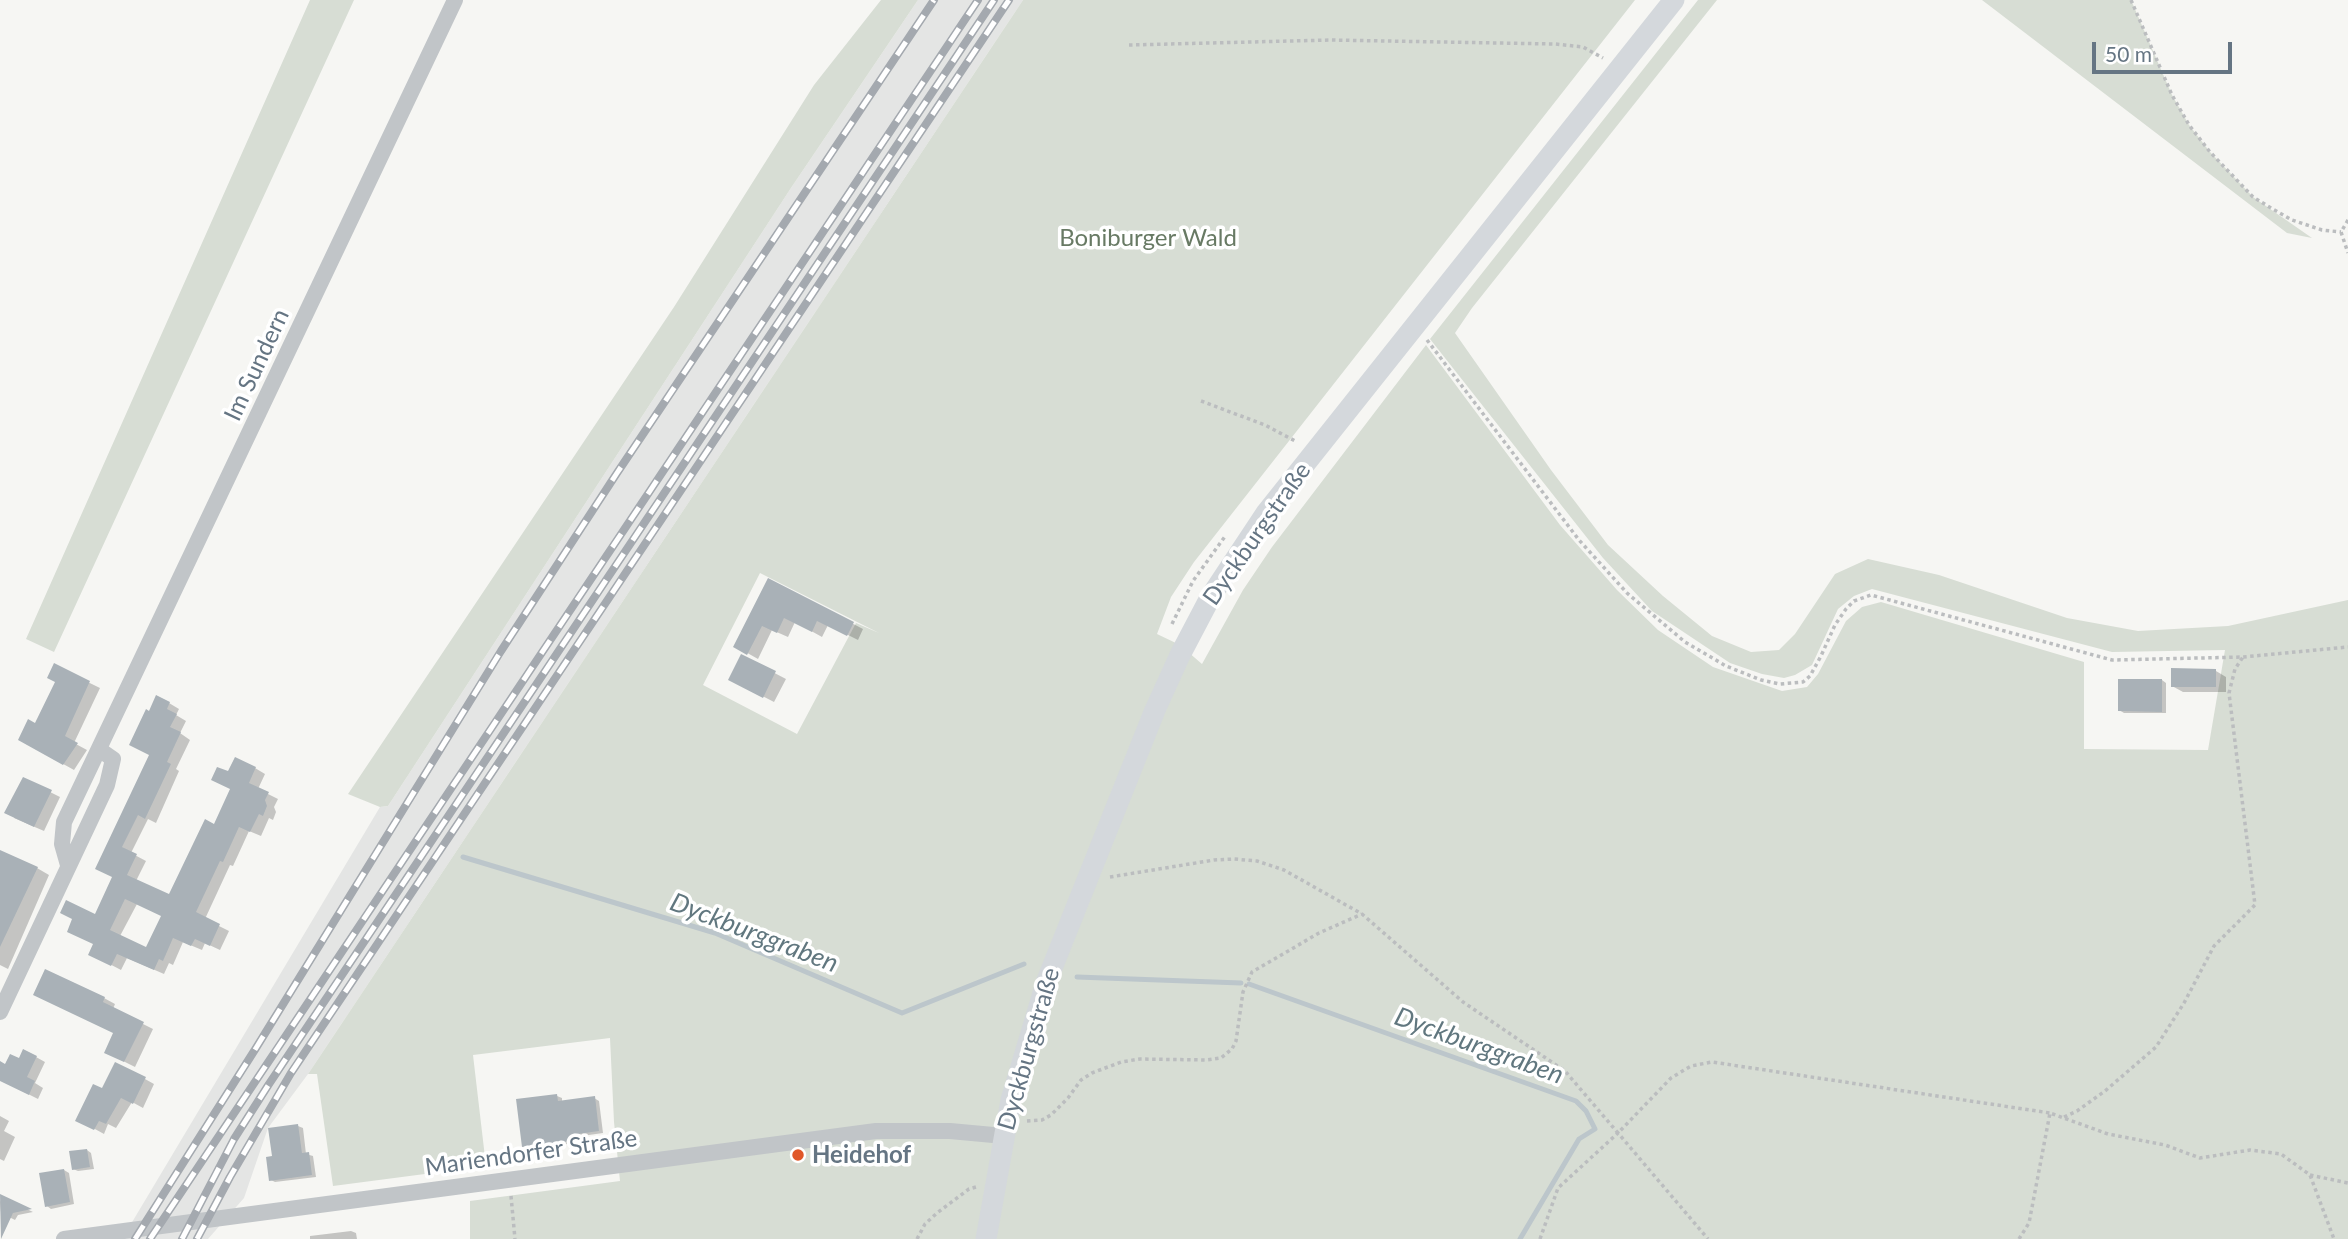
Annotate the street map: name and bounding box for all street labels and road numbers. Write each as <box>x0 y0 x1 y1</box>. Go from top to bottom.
street label: Im Sundern <box>219 304 295 426</box>
street label: Dyckburgstraße <box>1197 457 1317 611</box>
street label: Dyckburgstraße <box>992 964 1066 1134</box>
street label: Mariendorfer Straße <box>423 1124 639 1182</box>

